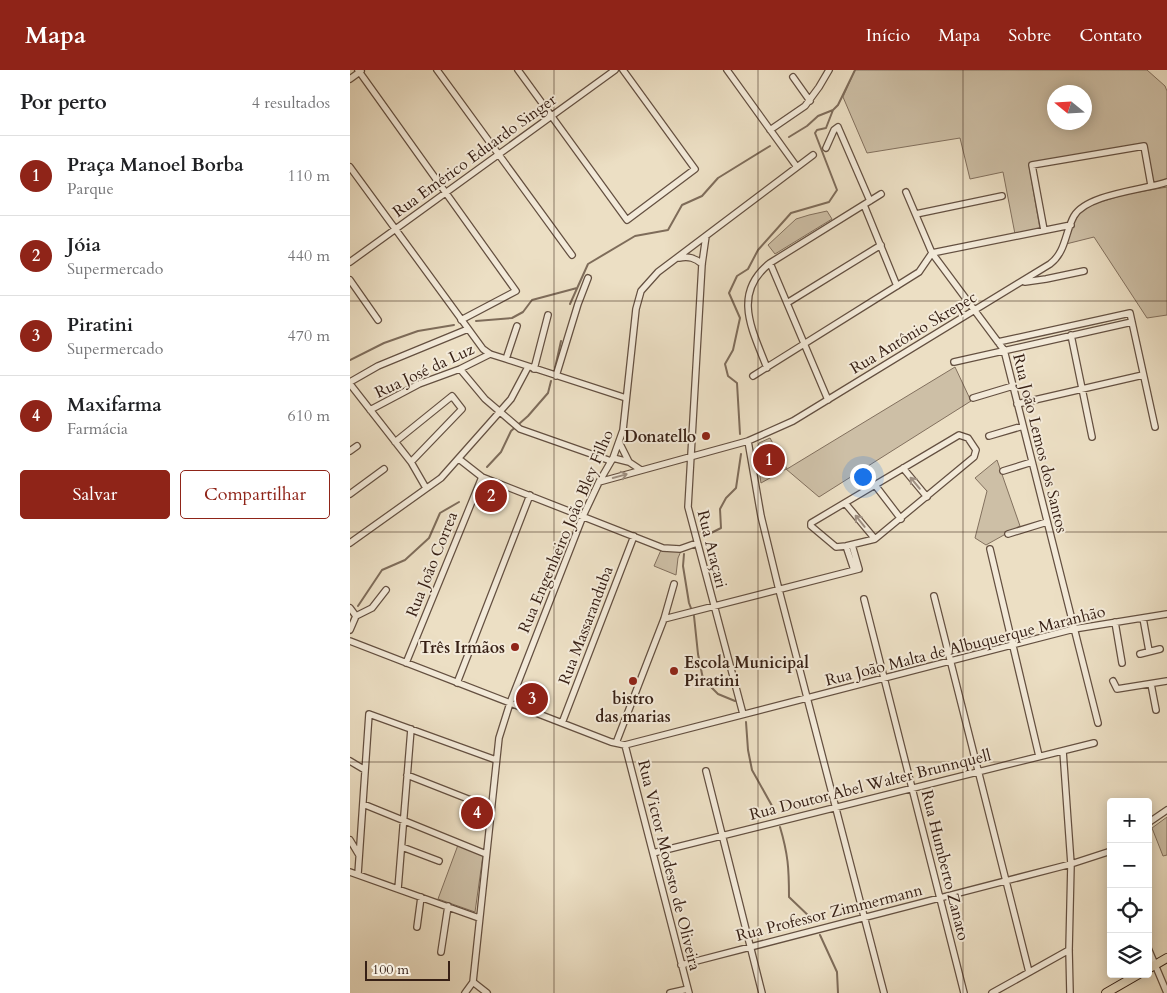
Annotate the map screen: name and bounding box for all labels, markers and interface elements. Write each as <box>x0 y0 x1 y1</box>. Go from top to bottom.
text: Mapa <box>25 19 86 52</box>
text: Início <box>866 23 910 48</box>
text: Mapa <box>938 23 980 48</box>
text: Sobre <box>1008 23 1051 48</box>
text: Contato <box>1079 23 1142 48</box>
north arrow <box>1047 85 1092 130</box>
text: Por perto <box>20 88 107 117</box>
street label: Rua Emérico Eduardo Singer <box>388 89 561 223</box>
text: 4 resultados <box>252 92 330 114</box>
text: Praça Manoel Borba <box>67 152 244 178</box>
text: 1 <box>32 165 40 187</box>
text: 110 m <box>288 165 330 187</box>
text: Parque <box>67 178 114 200</box>
text: Jóia <box>67 232 101 258</box>
text: 2 <box>32 245 40 267</box>
text: 440 m <box>288 245 330 267</box>
text: Supermercado <box>67 258 163 280</box>
street label: Rua Antônio Skrepec <box>846 286 981 380</box>
text: Piratini <box>67 312 133 338</box>
text: 3 <box>32 325 40 347</box>
text: 470 m <box>288 325 330 347</box>
text: Supermercado <box>67 338 163 360</box>
street label: Rua José da Luz <box>371 338 478 404</box>
street label: Rua João Lemos dos Santos <box>1007 351 1073 535</box>
text: Maxifarma <box>67 392 162 418</box>
text: 4 <box>32 405 40 427</box>
text: 610 m <box>288 405 330 427</box>
text: Farmácia <box>67 418 128 440</box>
street label: Rua Engenheiro João Bley Filho <box>513 426 619 636</box>
place label: Donatello <box>624 426 696 448</box>
marker: Donatello <box>700 430 712 442</box>
pin: 1 <box>753 441 785 479</box>
your location <box>850 464 876 490</box>
button: Salvar <box>20 470 170 519</box>
button: Compartilhar <box>180 470 330 519</box>
one-way arrow <box>611 471 627 480</box>
one-way arrow <box>909 476 920 489</box>
pin: 2 <box>475 477 507 515</box>
street label: Rua João Correa <box>401 508 463 620</box>
street label: Rua Araçari <box>692 508 732 591</box>
one-way arrow <box>855 515 866 528</box>
street label: Rua Massaranduba <box>553 563 619 688</box>
street label: Rua João Malta de Albuquerque Maranhão <box>823 600 1108 691</box>
place label: Três Irmãos <box>420 637 505 659</box>
marker: Três Irmãos <box>509 641 521 653</box>
place label: Escola Municipal Piratini <box>684 652 809 692</box>
marker: Escola Municipal Piratini <box>668 665 680 677</box>
marker: bistro das marias <box>627 675 639 687</box>
pin: 3 <box>516 680 548 718</box>
place label: bistro das marias <box>595 688 671 728</box>
street label: Rua Doutor Abel Walter Brunnquell <box>747 744 993 826</box>
street label: Rua Victor Modesto de Oliveira <box>632 758 706 973</box>
street label: Rua Humberto Zanato <box>916 788 974 943</box>
pin: 4 <box>461 794 493 832</box>
map controls <box>1107 798 1152 978</box>
button: + <box>1107 798 1152 843</box>
button: − <box>1107 843 1152 888</box>
street label: Rua Professor Zimmermann <box>734 879 925 947</box>
button: locate <box>1107 888 1152 933</box>
button: layers <box>1107 933 1152 978</box>
scale bar <box>365 958 450 981</box>
text: 100 m <box>372 960 409 979</box>

